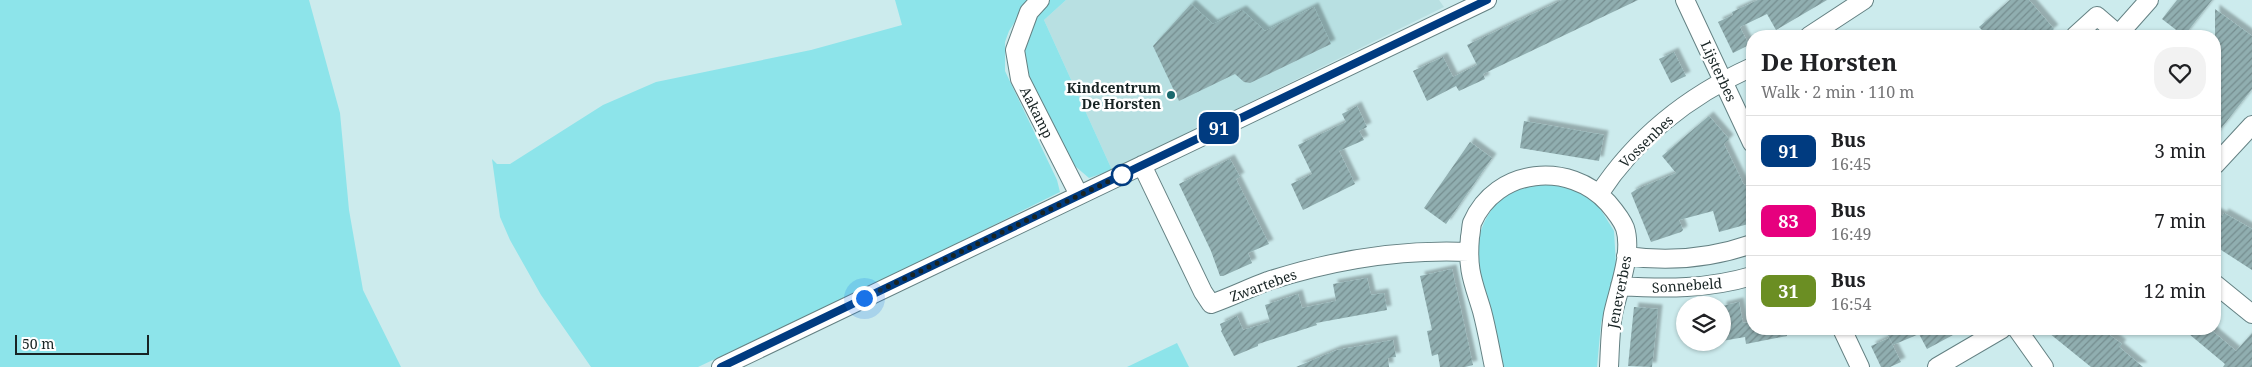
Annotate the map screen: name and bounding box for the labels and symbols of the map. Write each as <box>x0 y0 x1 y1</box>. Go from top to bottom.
street label: Lijsterbes <box>1697 37 1741 105</box>
place label: Kindcentrum De Horsten <box>1067 78 1161 113</box>
street label: Aakamp <box>1016 83 1058 141</box>
marker: Kindcentrum De Horsten <box>1165 89 1177 101</box>
street label: Vossenbes <box>1615 110 1677 172</box>
line badge: 91 <box>1196 112 1242 144</box>
unlabelled marker <box>1111 164 1133 186</box>
street label: Jeneverbes <box>1602 254 1635 331</box>
street label: Zwartebes <box>1227 264 1299 306</box>
street label: Sonnebeld <box>1651 273 1723 297</box>
your location <box>852 286 877 311</box>
scale bar <box>15 332 149 355</box>

